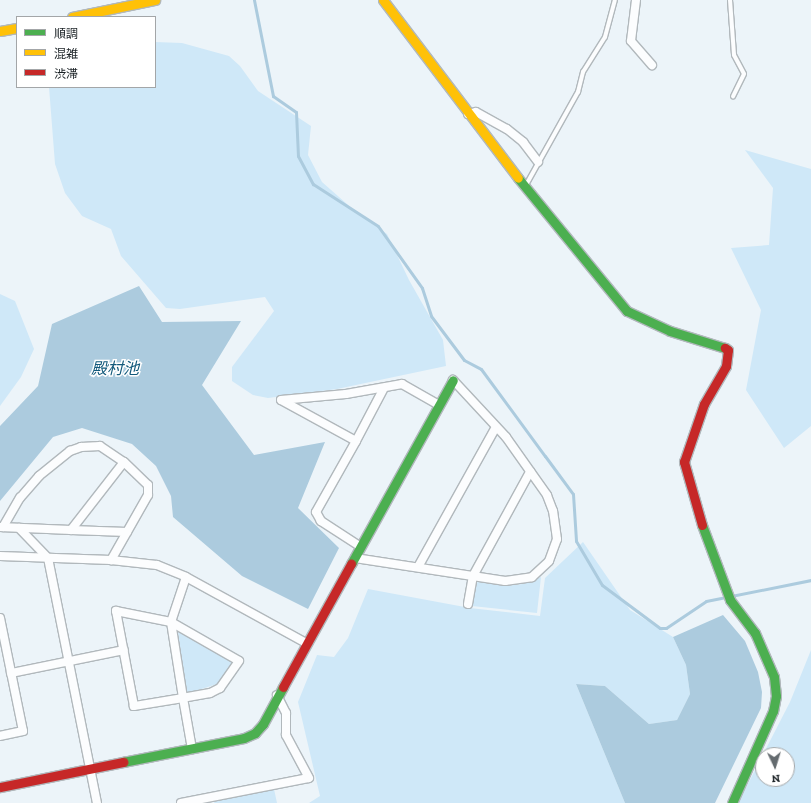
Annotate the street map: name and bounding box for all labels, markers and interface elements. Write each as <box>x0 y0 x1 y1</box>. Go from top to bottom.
legend <box>16 16 156 88</box>
text: 順調 <box>54 27 78 41</box>
text: 混雑 <box>54 47 78 61</box>
text: 渋滞 <box>54 67 78 81</box>
water label: 殿村池 <box>91 359 139 379</box>
north arrow <box>755 747 795 787</box>
text: N <box>771 772 780 785</box>

